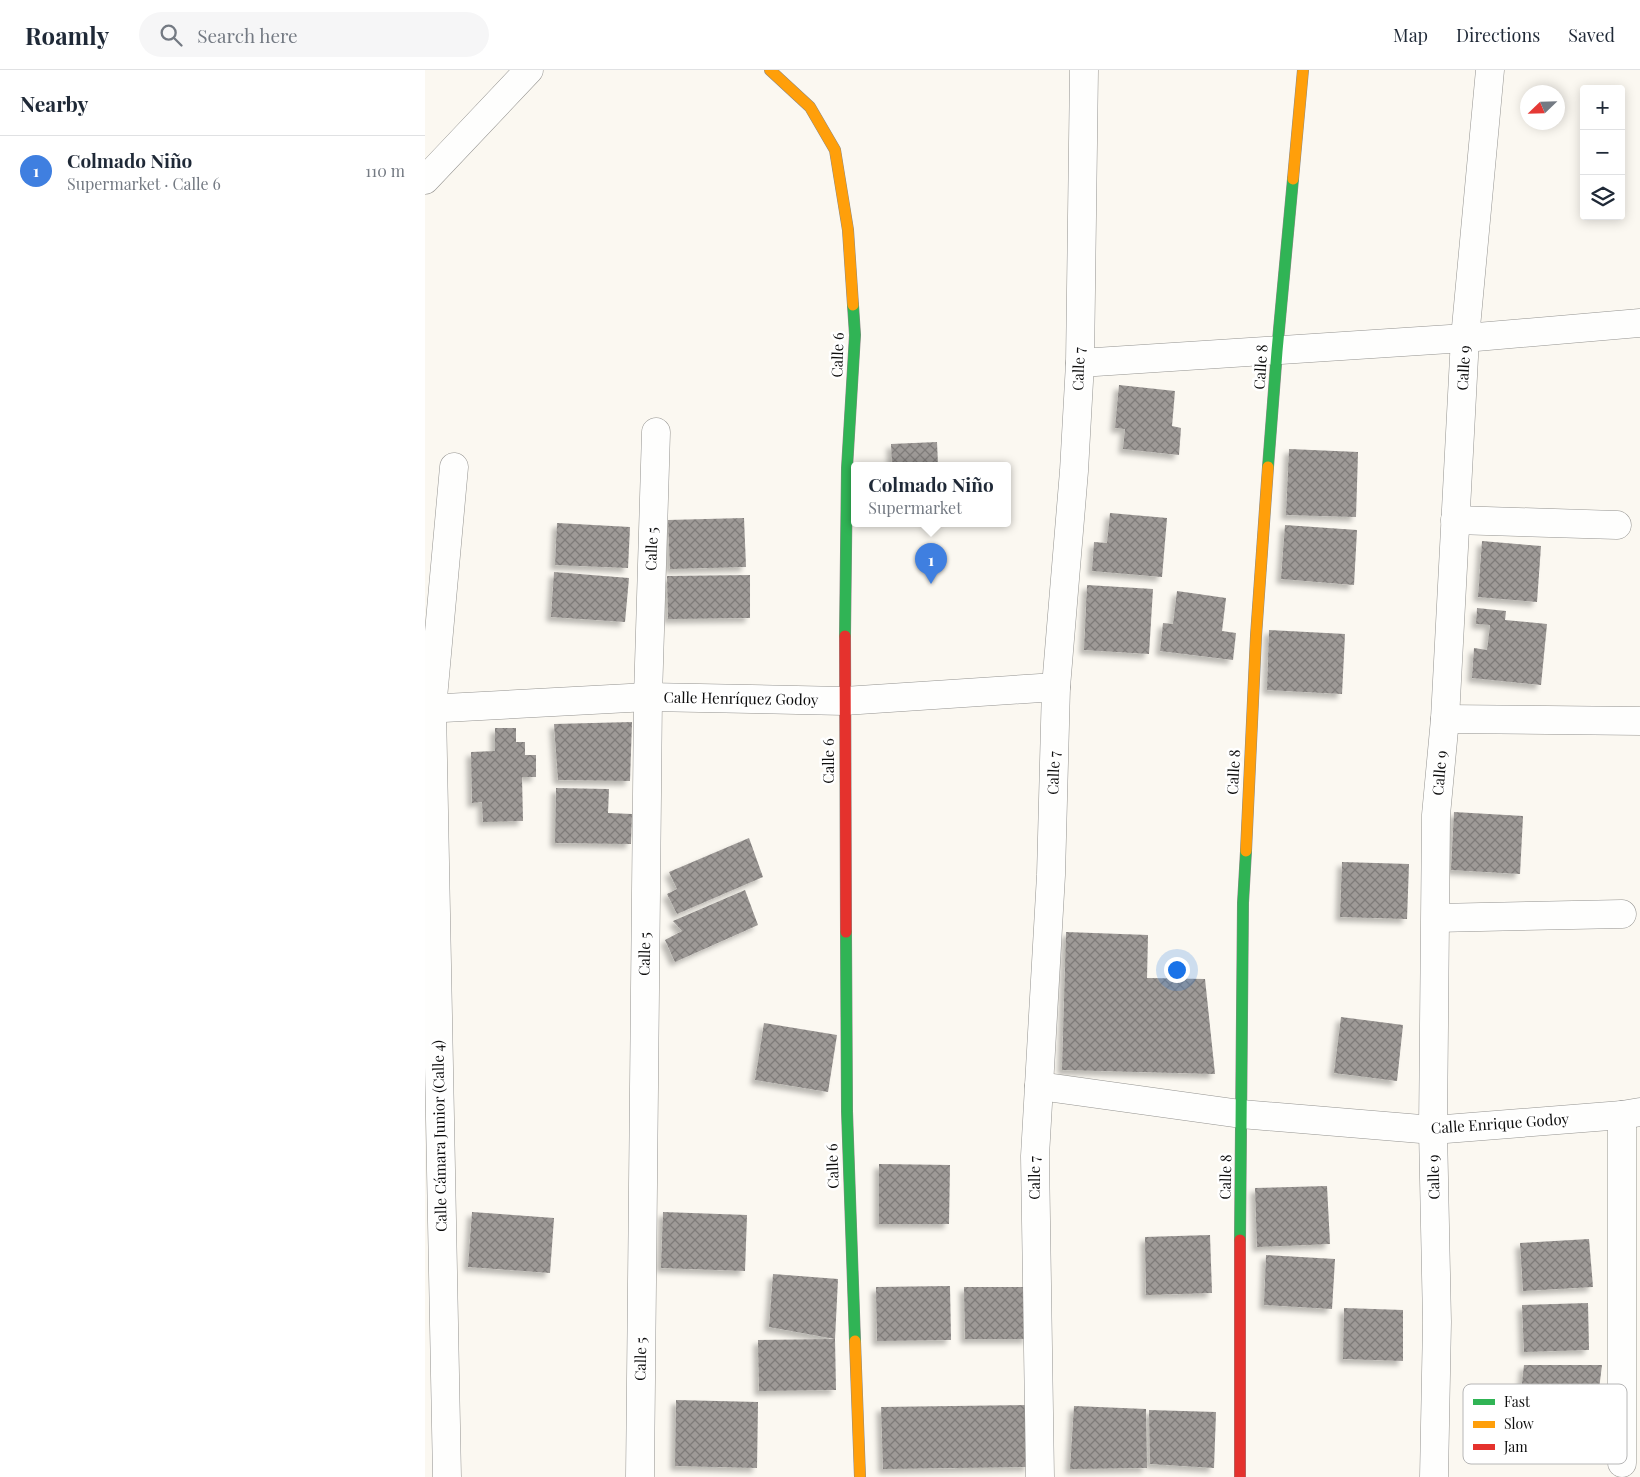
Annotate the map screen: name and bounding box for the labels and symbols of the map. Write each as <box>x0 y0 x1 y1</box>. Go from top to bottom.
north arrow <box>1520 85 1565 130</box>
street label: Calle 6 <box>826 332 848 378</box>
street label: Calle 8 <box>1248 343 1272 390</box>
street label: Calle 9 <box>1452 345 1474 391</box>
street label: Calle 7 <box>1067 347 1089 391</box>
street label: Calle 5 <box>640 527 662 571</box>
pin: 1 <box>915 543 947 584</box>
street label: Calle Henríquez Godoy <box>663 687 819 709</box>
street label: Calle 6 <box>818 738 838 784</box>
street label: Calle 8 <box>1222 749 1244 795</box>
street label: Calle 9 <box>1427 750 1451 796</box>
street label: Calle 7 <box>1042 751 1064 795</box>
street label: Calle 5 <box>634 932 654 976</box>
your location <box>1164 957 1190 983</box>
street label: Calle Cámara Junior (Calle 4) <box>427 1040 451 1232</box>
street label: Calle Enrique Godoy <box>1430 1108 1570 1138</box>
street label: Calle 6 <box>821 1143 843 1189</box>
street label: Calle 8 <box>1215 1154 1235 1200</box>
street label: Calle 9 <box>1423 1154 1443 1200</box>
street label: Calle 7 <box>1024 1156 1044 1200</box>
street label: Calle 5 <box>630 1337 650 1381</box>
legend <box>1463 1384 1627 1464</box>
text: Fast <box>1504 1392 1531 1411</box>
text: Slow <box>1504 1414 1534 1433</box>
text: Jam <box>1503 1437 1528 1456</box>

